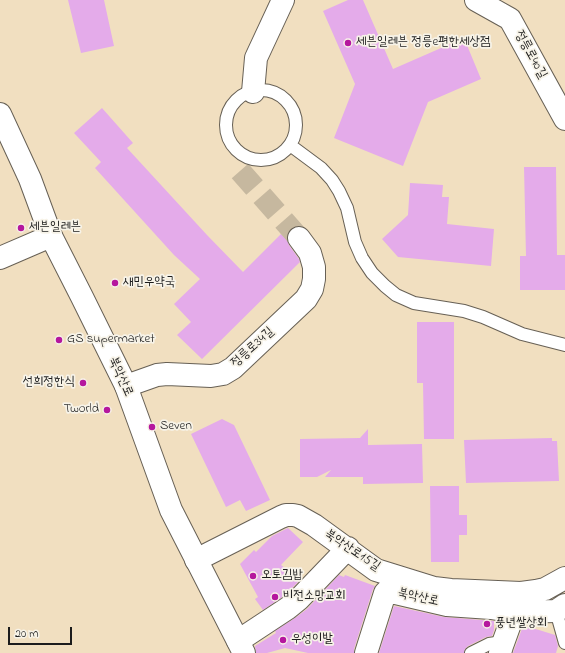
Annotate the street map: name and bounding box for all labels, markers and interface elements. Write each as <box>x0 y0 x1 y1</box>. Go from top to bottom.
street label: 정릉로40길 <box>510 28 550 82</box>
place label: 세븐일레븐 정릉e편한세상점 <box>356 35 491 51</box>
marker: 세븐일레븐 정릉e편한세상점 <box>343 38 353 48</box>
place label: 세븐일레븐 <box>29 220 81 236</box>
marker: 세븐일레븐 <box>16 223 26 233</box>
place label: 새민우약국 <box>123 275 175 291</box>
marker: 새민우약국 <box>110 278 120 288</box>
street label: 정릉로34길 <box>228 325 278 371</box>
place label: GS supermarket <box>67 332 155 348</box>
marker: GS supermarket <box>54 335 64 345</box>
street label: 북악산로 <box>104 355 136 399</box>
place label: 선희정한식 <box>23 375 75 391</box>
marker: 선희정한식 <box>78 378 88 388</box>
place label: Tworld <box>64 402 99 418</box>
marker: Tworld <box>102 405 112 415</box>
place label: Seven <box>160 419 192 435</box>
marker: Seven <box>147 422 157 432</box>
street label: 북악산로15길 <box>321 527 383 575</box>
place label: 오토김밥 <box>261 568 303 584</box>
marker: 오토김밥 <box>248 571 258 581</box>
street label: 북악산로 <box>396 586 440 610</box>
place label: 비전소망교회 <box>283 589 346 605</box>
marker: 비전소망교회 <box>270 592 280 602</box>
place label: 풍년쌀상회 <box>495 616 547 632</box>
scale bar <box>10 619 74 645</box>
marker: 풍년쌀상회 <box>482 619 492 629</box>
text: 20 m <box>15 625 38 643</box>
place label: 우성이발 <box>291 632 333 648</box>
marker: 우성이발 <box>278 635 288 645</box>

